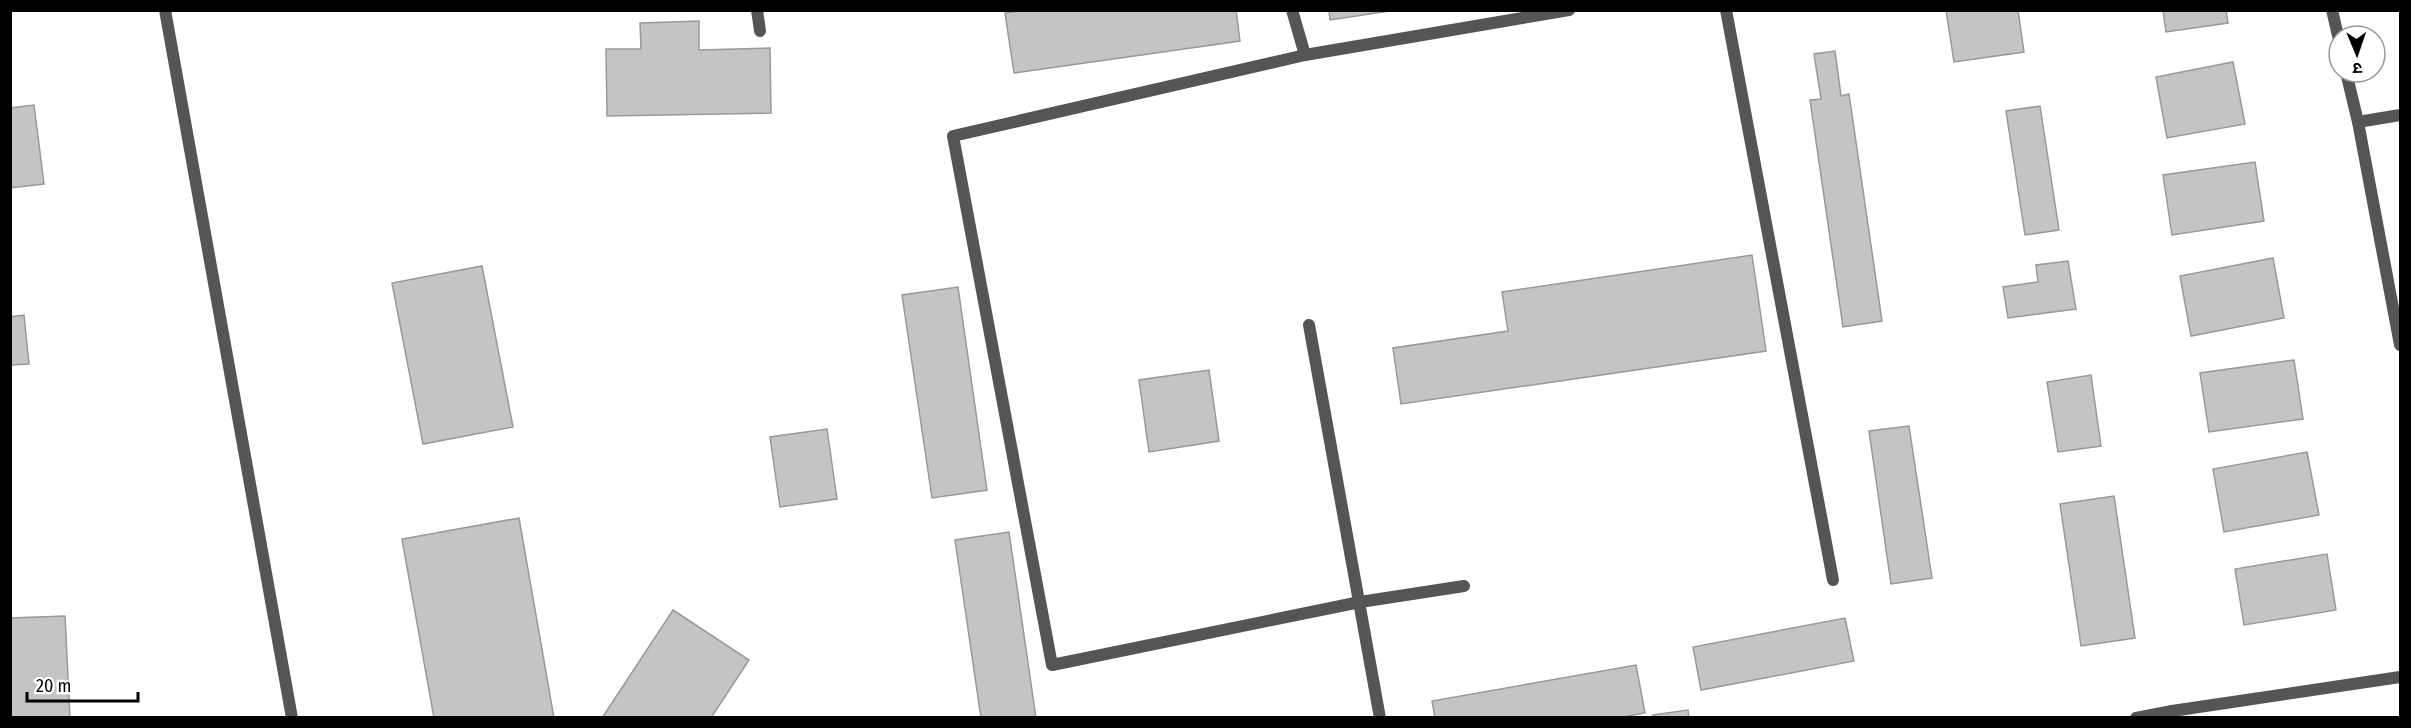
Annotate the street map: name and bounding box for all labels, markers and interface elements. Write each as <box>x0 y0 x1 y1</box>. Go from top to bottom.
north arrow <box>2327 24 2387 84</box>
text: उ <box>2352 59 2363 78</box>
scale bar <box>27 665 138 703</box>
text: 20 m <box>36 675 71 697</box>

